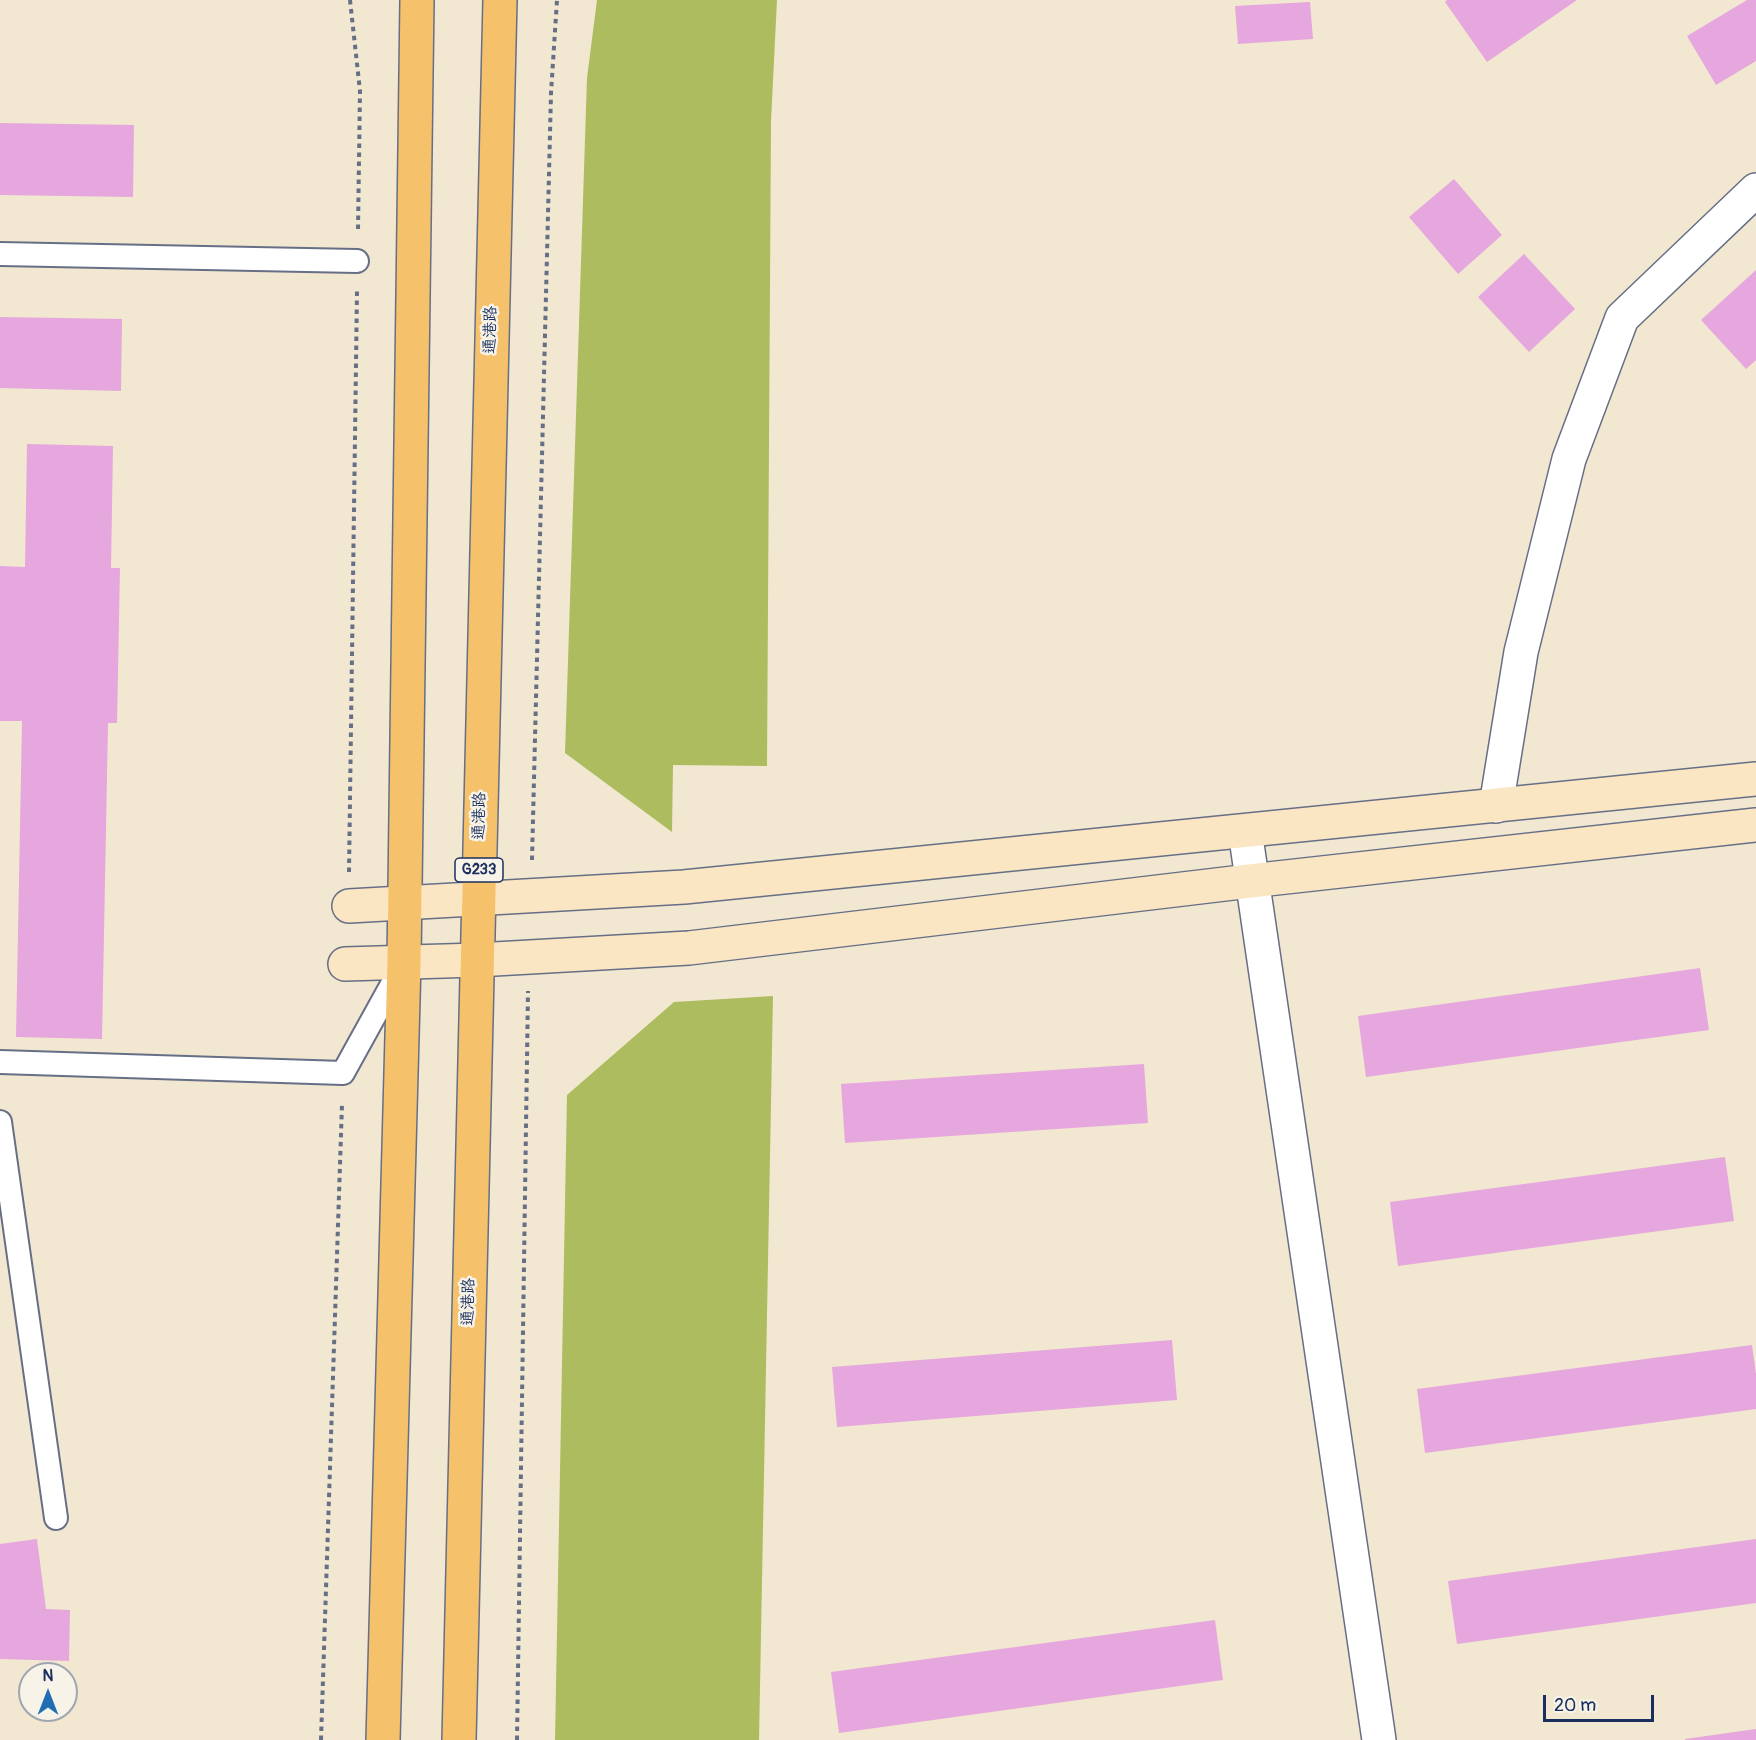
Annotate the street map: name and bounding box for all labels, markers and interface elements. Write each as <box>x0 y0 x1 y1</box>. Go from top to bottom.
street label: 通港路 <box>481 306 501 354</box>
street label: 通港路 <box>470 792 490 840</box>
road number: G233 <box>455 858 503 882</box>
street label: 通港路 <box>459 1278 479 1326</box>
north arrow <box>18 1662 78 1722</box>
text: N <box>43 1666 53 1686</box>
scale bar <box>1546 1683 1657 1721</box>
text: 20 m <box>1554 1694 1596 1717</box>

